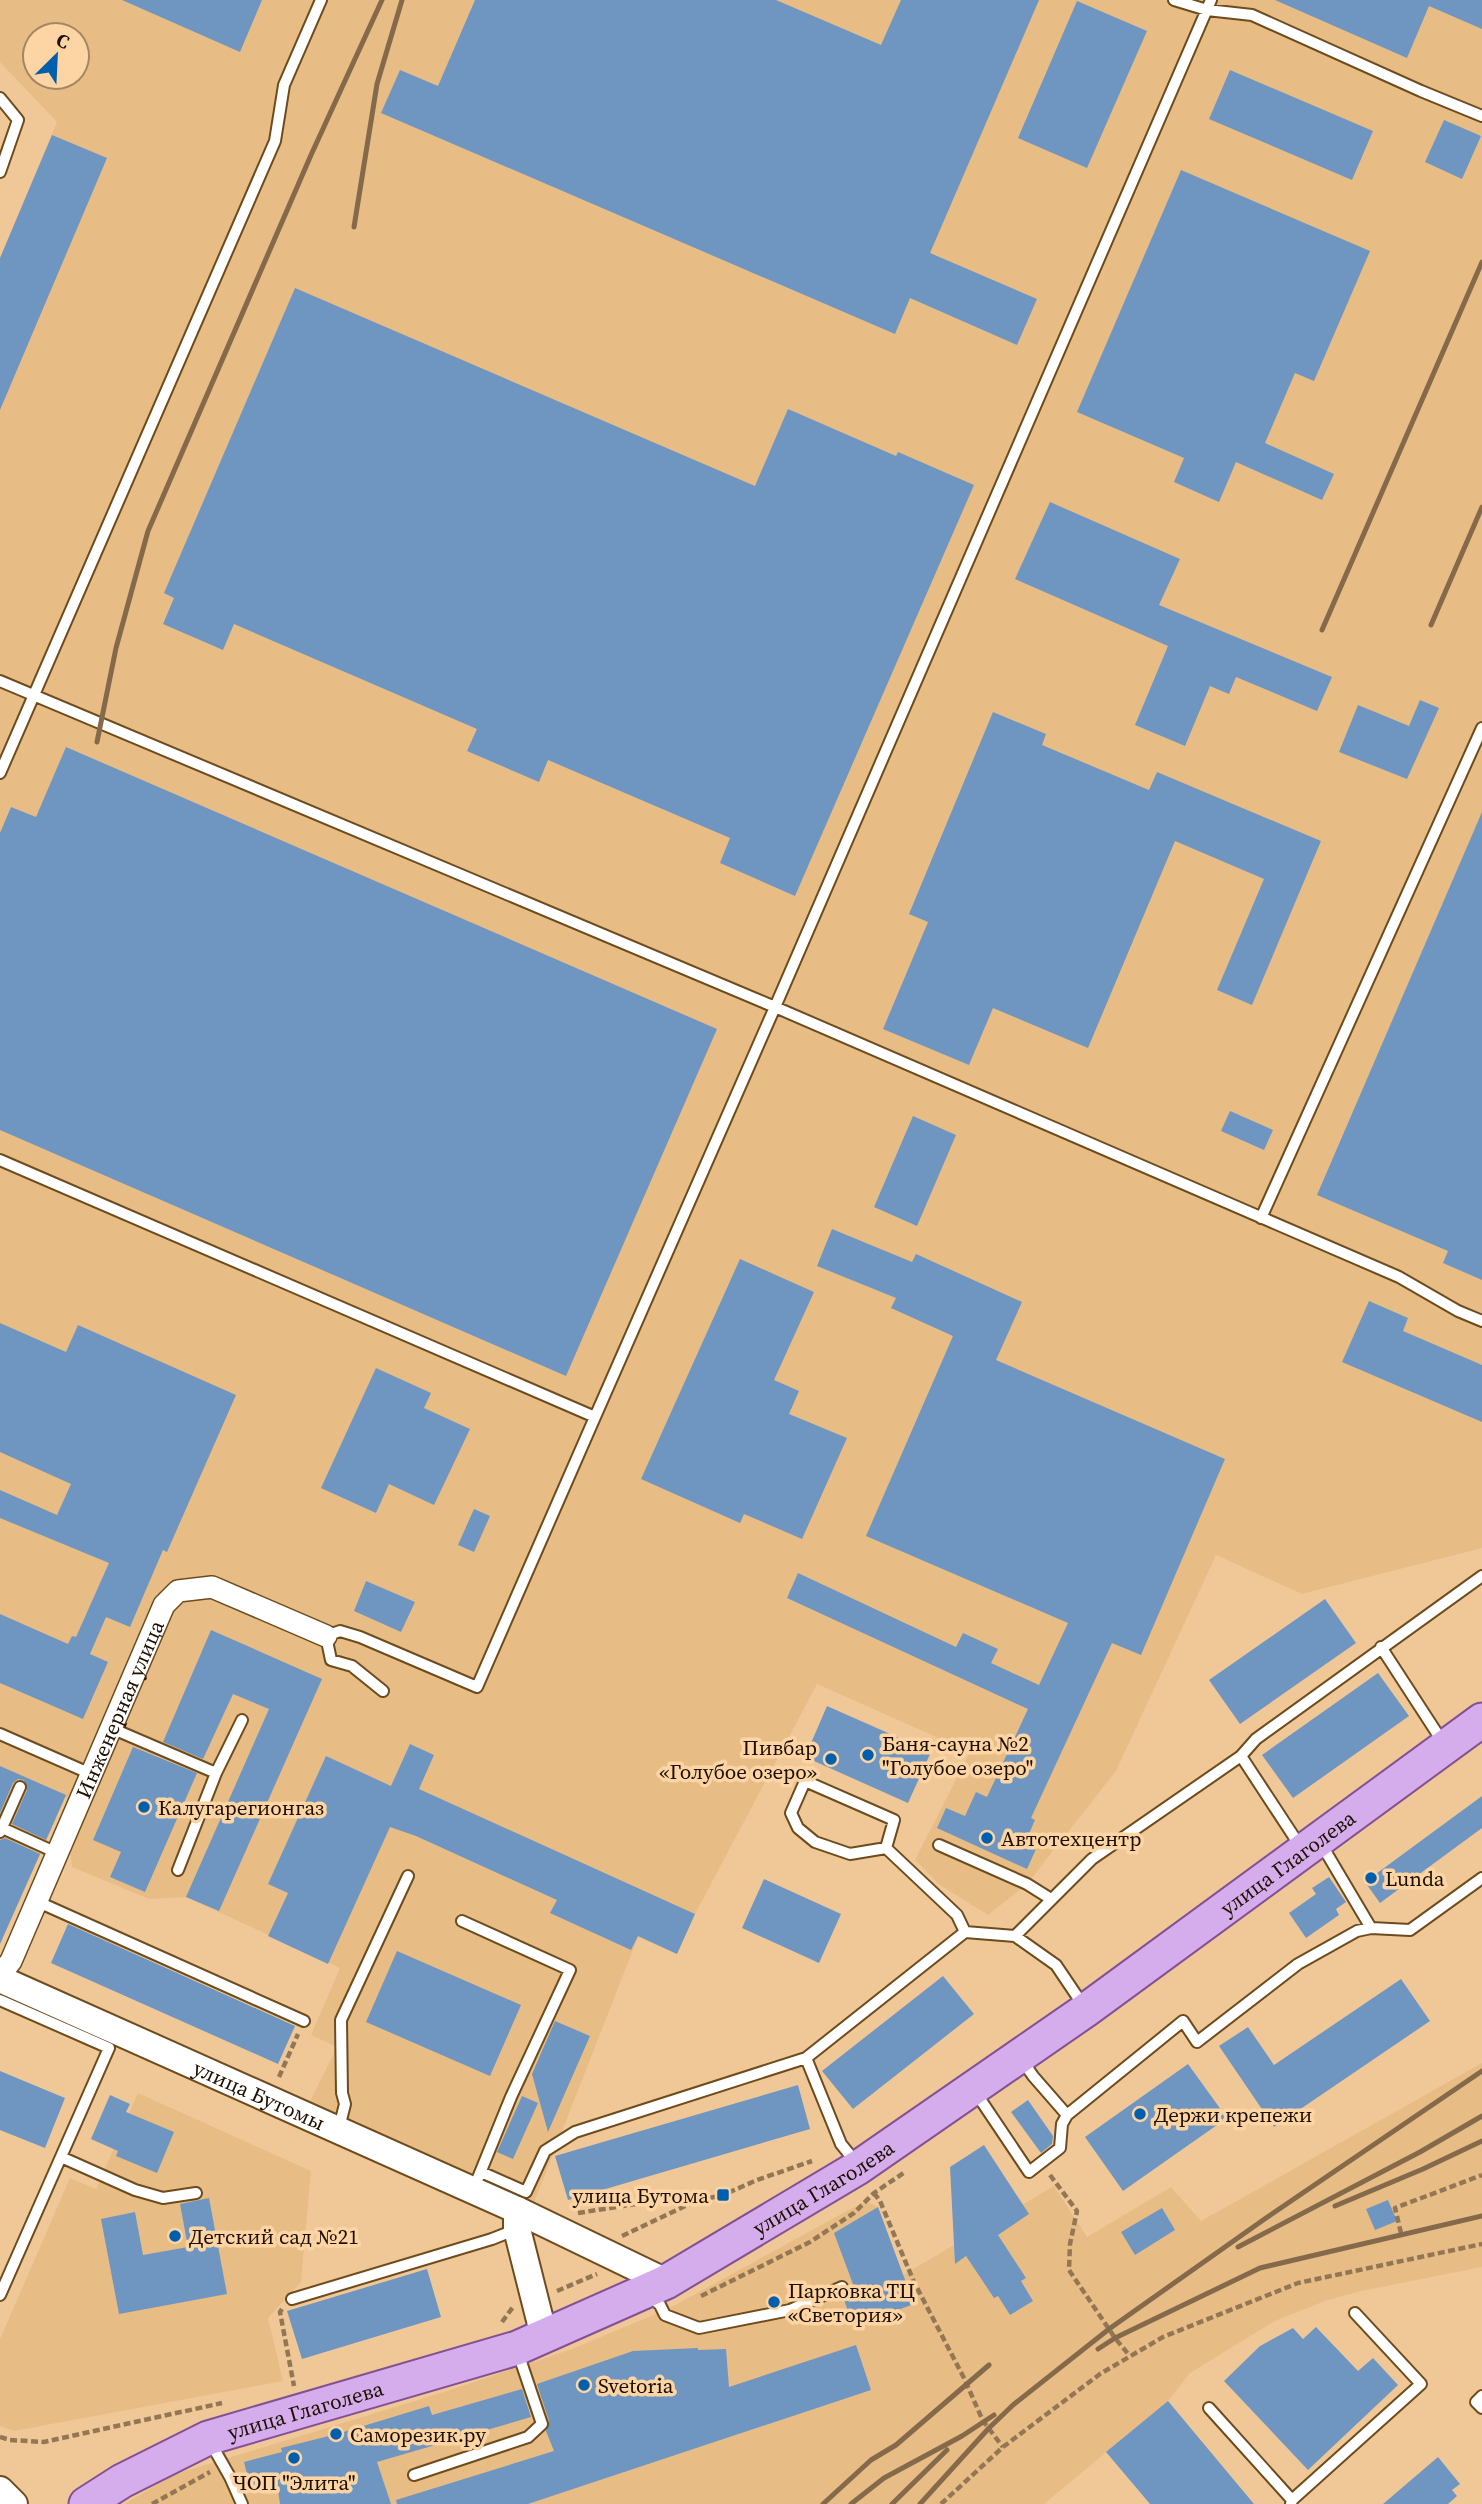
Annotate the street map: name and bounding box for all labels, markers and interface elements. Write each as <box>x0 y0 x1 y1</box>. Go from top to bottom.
north arrow <box>21 21 91 91</box>
text: С <box>52 26 74 55</box>
street label: Инженерная улица <box>68 1615 170 1803</box>
place label: Баня-сауна №2 "Голубое озеро" <box>882 1729 1033 1782</box>
place label: Пивбар «Голубое озеро» <box>659 1733 817 1786</box>
marker: Баня-сауна №2 "Голубое озеро" <box>860 1747 876 1763</box>
marker: Пивбар «Голубое озеро» <box>823 1751 839 1767</box>
place label: Калугарегионгаз <box>158 1793 324 1822</box>
marker: Калугарегионгаз <box>136 1799 152 1815</box>
street label: улица Глаголева <box>1214 1803 1361 1922</box>
place label: Автотехцентр <box>1001 1824 1141 1853</box>
marker: Автотехцентр <box>979 1830 995 1846</box>
place label: Lunda <box>1385 1864 1445 1893</box>
marker: Lunda <box>1363 1870 1379 1886</box>
street label: улица Бутомы <box>189 2053 330 2137</box>
place label: Держи крепежи <box>1154 2100 1312 2129</box>
marker: Держи крепежи <box>1132 2106 1148 2122</box>
street label: улица Глаголева <box>747 2133 900 2242</box>
place label: улица Бутома <box>573 2181 709 2210</box>
marker: улица Бутома <box>715 2187 731 2203</box>
place label: Детский сад №21 <box>189 2222 359 2251</box>
marker: Детский сад №21 <box>167 2228 183 2244</box>
place label: Парковка ТЦ «Светория» <box>788 2276 915 2329</box>
marker: Парковка ТЦ «Светория» <box>766 2294 782 2310</box>
place label: Svetoria <box>598 2371 674 2400</box>
street label: улица Глаголева <box>224 2373 387 2446</box>
marker: Svetoria <box>576 2377 592 2393</box>
place label: Саморезик.ру <box>350 2420 486 2449</box>
marker: Саморезик.ру <box>328 2426 344 2442</box>
marker: ЧОП "Элита" <box>286 2450 302 2466</box>
place label: ЧОП "Элита" <box>233 2468 355 2497</box>

